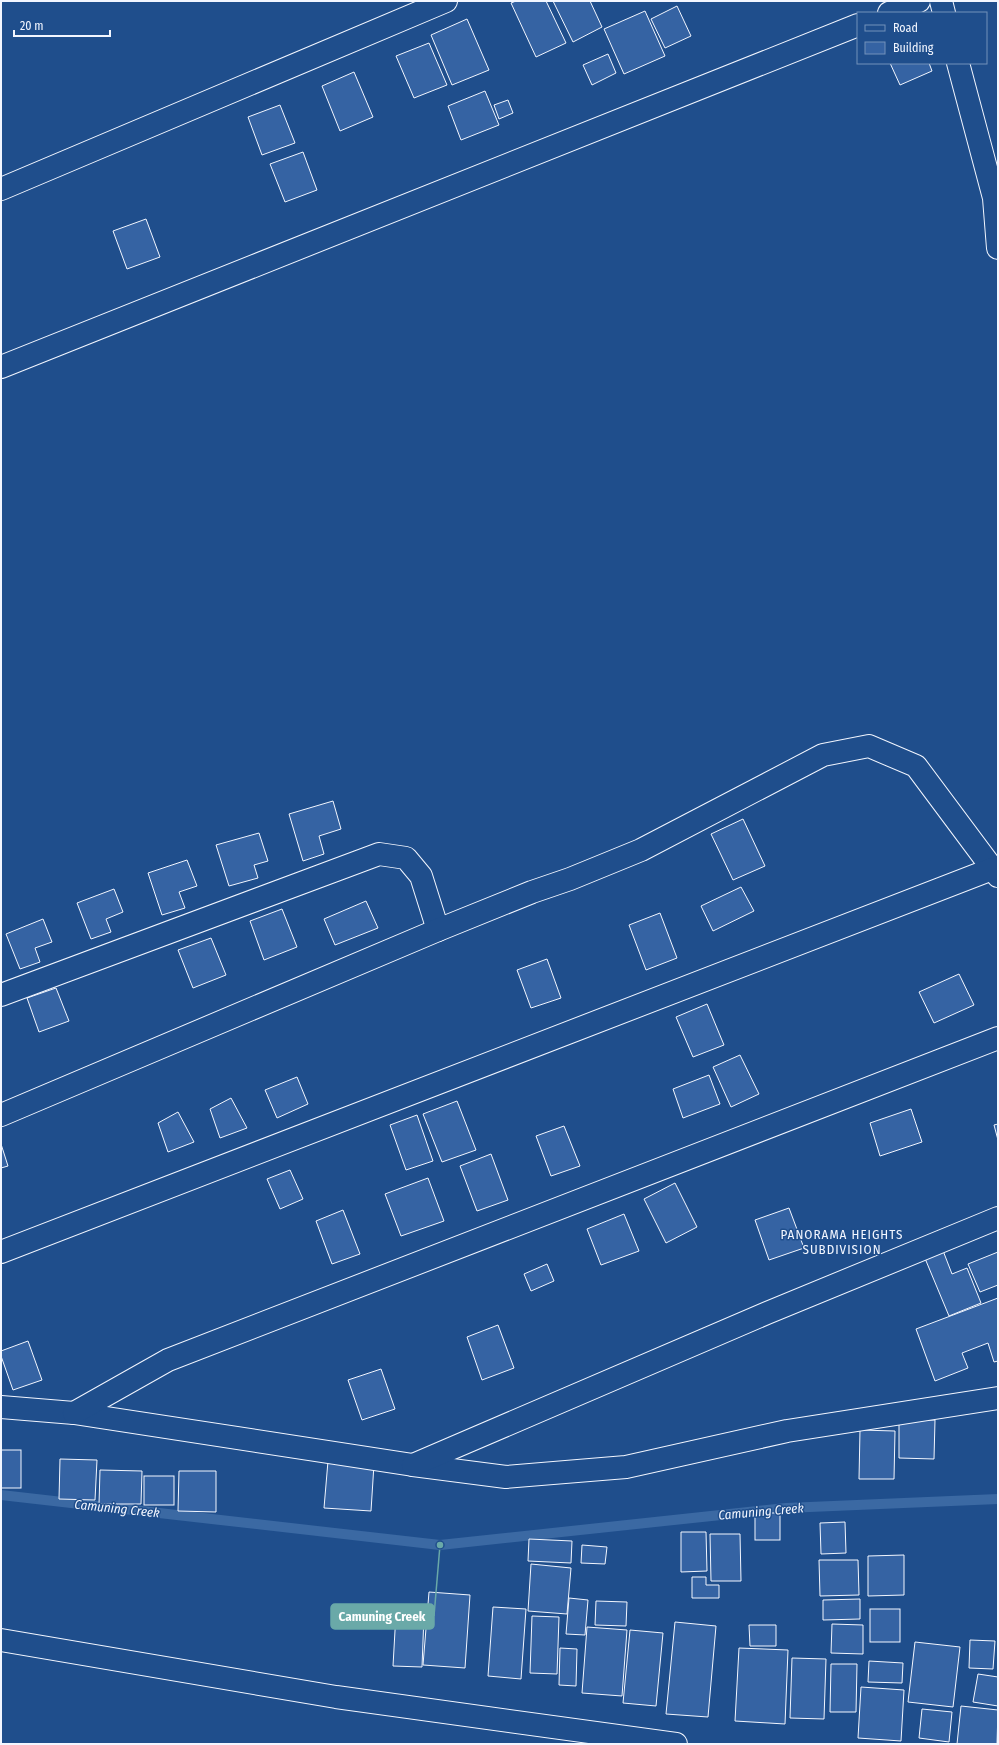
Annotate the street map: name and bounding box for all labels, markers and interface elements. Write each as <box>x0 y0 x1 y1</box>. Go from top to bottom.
scale bar <box>14 12 110 38</box>
legend <box>857 12 987 64</box>
text: 20 m <box>20 19 44 33</box>
text: Road <box>893 21 918 35</box>
text: Building <box>893 41 934 55</box>
district label: PANORAMA HEIGHTS SUBDIVISION <box>781 1227 903 1257</box>
water label: Camuning Creek <box>74 1497 161 1520</box>
water label: Camuning Creek <box>718 1500 805 1523</box>
callout: Camuning Creek <box>331 1604 434 1629</box>
text: Camuning Creek <box>339 1609 426 1624</box>

